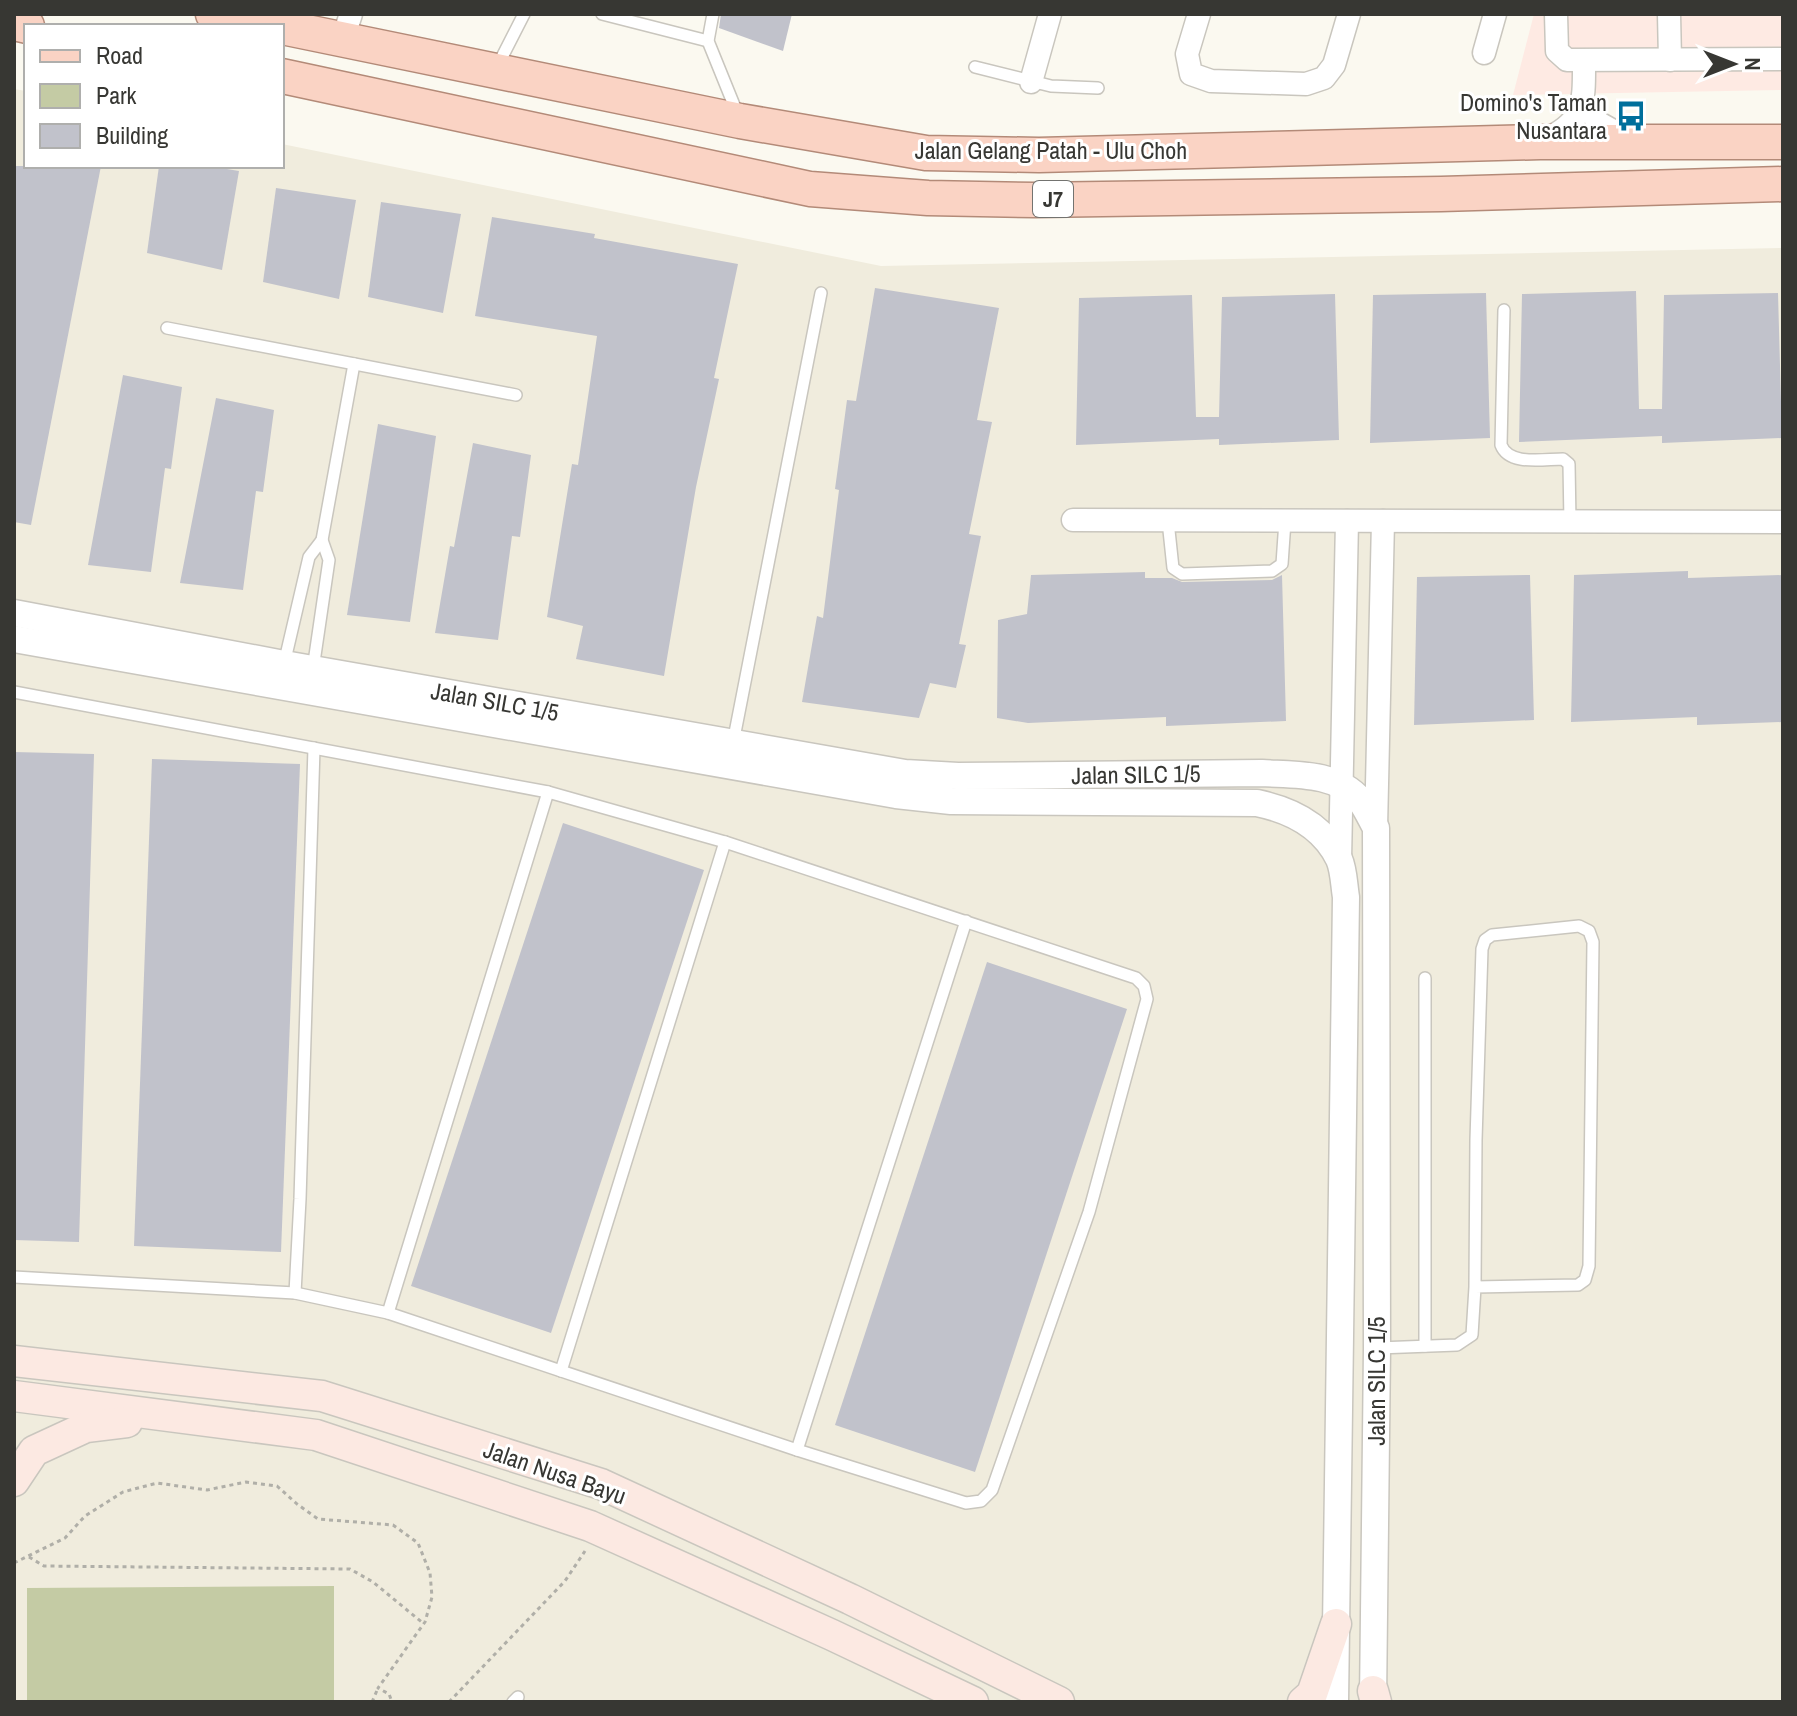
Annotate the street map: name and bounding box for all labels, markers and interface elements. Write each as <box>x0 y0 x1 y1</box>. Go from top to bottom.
legend <box>24 24 284 168</box>
north arrow <box>1693 24 1773 104</box>
text: Road <box>96 39 143 71</box>
text: N <box>1738 57 1768 71</box>
text: Park <box>96 79 137 111</box>
place label: Domino's Taman Nusantara <box>1460 86 1607 146</box>
bus stop icon: Domino's Taman Nusantara <box>1614 99 1648 133</box>
text: Building <box>96 119 168 151</box>
street label: Jalan Gelang Patah - Ulu Choh <box>915 134 1187 166</box>
road number: J7 <box>1033 181 1073 217</box>
street label: Jalan SILC 1/5 <box>429 674 561 728</box>
street label: Jalan SILC 1/5 <box>1071 757 1201 791</box>
street label: Jalan SILC 1/5 <box>1360 1316 1392 1446</box>
street label: Jalan Nusa Bayu <box>479 1433 631 1511</box>

